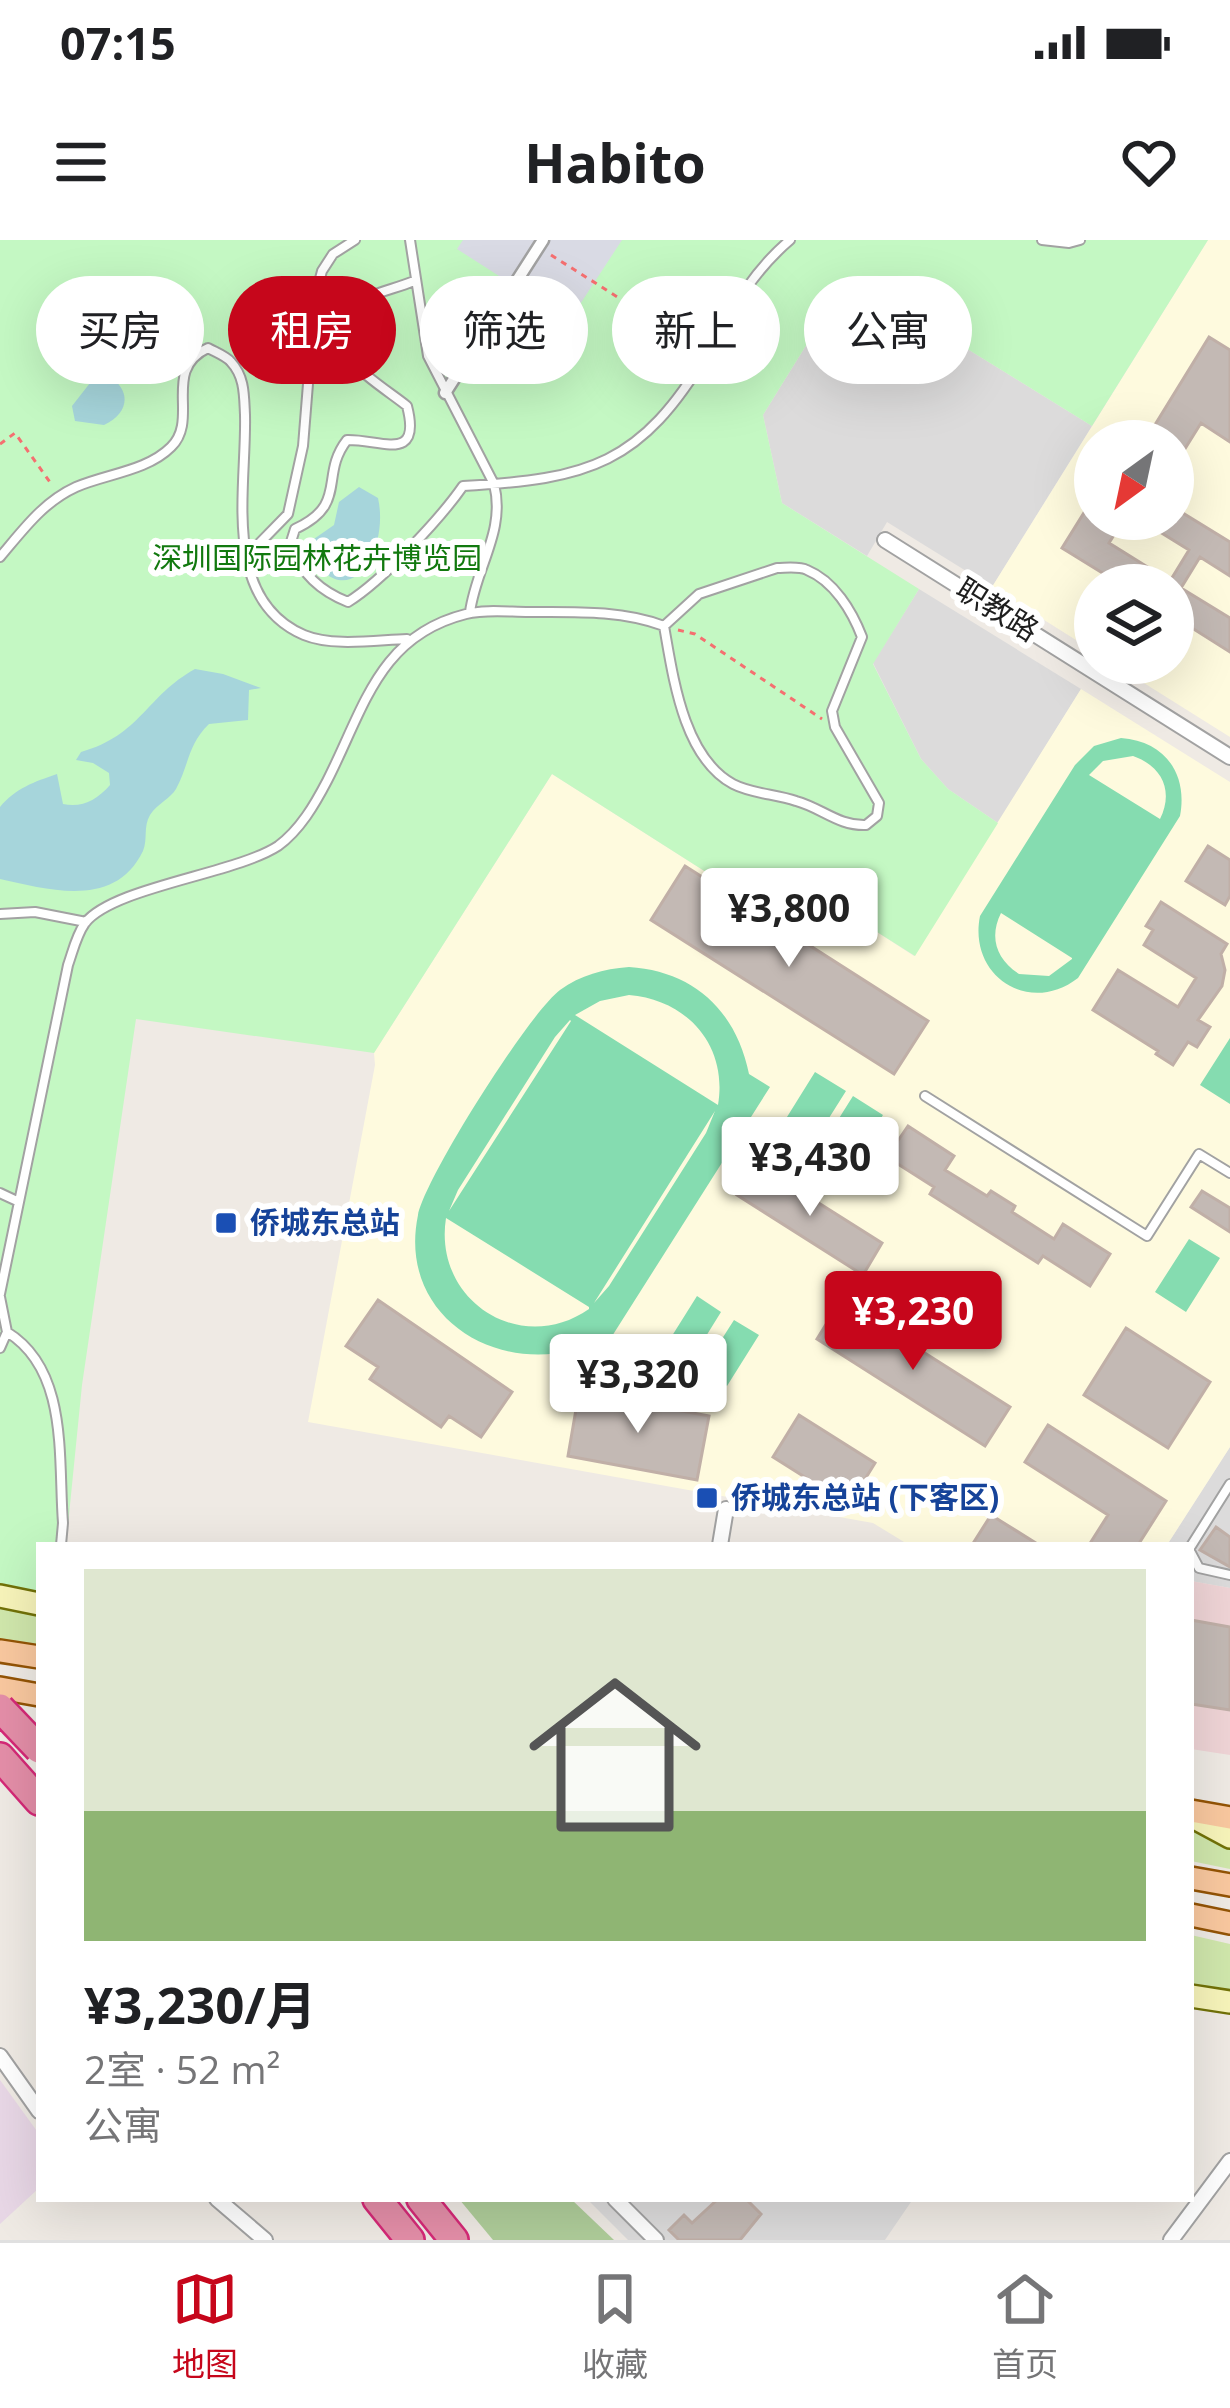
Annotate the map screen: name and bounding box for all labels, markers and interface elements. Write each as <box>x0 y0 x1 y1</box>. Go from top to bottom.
text: 07:15 <box>60 12 176 73</box>
text: Habito <box>524 125 706 199</box>
icon: menu <box>48 129 114 195</box>
icon: heart <box>1116 129 1182 195</box>
chip: 买房 <box>36 276 204 384</box>
chip: 租房 <box>228 276 396 384</box>
chip: 筛选 <box>420 276 588 384</box>
chip: 新上 <box>612 276 780 384</box>
chip: 公寓 <box>804 276 972 384</box>
north arrow <box>1074 420 1194 540</box>
map controls <box>1074 420 1194 684</box>
park label: 深圳国际园林花卉博览园 <box>152 537 482 578</box>
button: layers <box>1074 564 1194 684</box>
street label: 职教路 <box>949 567 1047 650</box>
pin: ¥3,800 <box>691 868 887 970</box>
text: ¥3,800 <box>728 880 850 933</box>
pin: ¥3,430 <box>712 1117 908 1219</box>
text: ¥3,430 <box>749 1129 871 1182</box>
place label: 侨城东总站 <box>250 1201 400 1242</box>
marker: 侨城东总站 <box>213 1210 239 1236</box>
pin: ¥3,230 <box>815 1271 1011 1373</box>
text: ¥3,230 <box>852 1283 974 1336</box>
pin: ¥3,320 <box>540 1334 736 1436</box>
text: ¥3,320 <box>577 1346 699 1399</box>
place label: 侨城东总站 (下客区) <box>731 1476 999 1517</box>
marker: 侨城东总站 (下客区) <box>694 1485 720 1511</box>
icon: home <box>507 1647 723 1863</box>
text: ¥3,230/月 <box>84 1969 316 2039</box>
text: 2室 · 52 m² <box>84 2042 280 2095</box>
text: 公寓 <box>84 2098 162 2151</box>
tab: 地图 <box>172 2266 238 2386</box>
tab: 收藏 <box>582 2266 648 2386</box>
tab: 首页 <box>992 2266 1058 2386</box>

